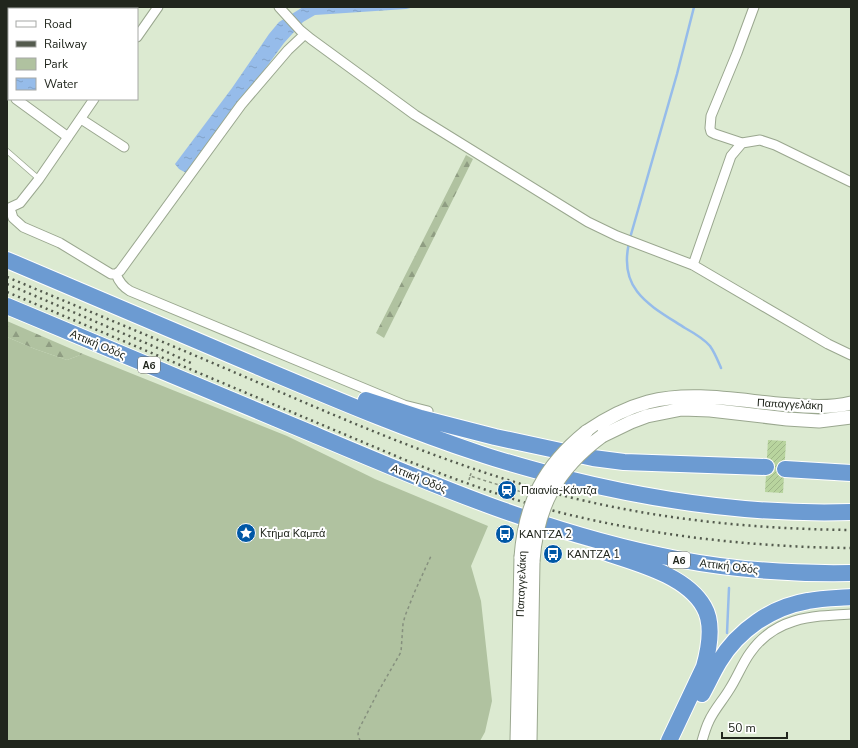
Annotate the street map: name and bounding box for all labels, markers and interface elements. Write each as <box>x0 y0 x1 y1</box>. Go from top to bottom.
legend <box>8 8 138 100</box>
text: Road <box>44 16 72 32</box>
text: Railway <box>44 36 88 52</box>
text: Park <box>44 56 69 72</box>
text: Water <box>44 76 78 92</box>
street label: Αττική Οδός <box>68 326 128 363</box>
road number: Α6 <box>138 357 160 373</box>
street label: Παπαγγελάκη <box>756 395 823 414</box>
street label: Αττική Οδός <box>389 460 449 496</box>
station icon: Παιανία-Κάντζα <box>496 479 518 501</box>
place label: Παιανία-Κάντζα <box>521 483 597 498</box>
place icon: Kτήμα Καμπά <box>235 522 257 544</box>
bus stop icon: ΚΑΝΤΖΑ 2 <box>494 523 516 545</box>
place label: Kτήμα Καμπά <box>260 526 326 541</box>
place label: ΚΑΝΤΖΑ 2 <box>519 527 572 542</box>
bus stop icon: ΚΑΝΤΖΑ 1 <box>542 543 564 565</box>
place label: ΚΑΝΤΖΑ 1 <box>567 547 620 562</box>
street label: Παπαγγελάκη <box>513 551 530 617</box>
road number: Α6 <box>668 552 690 568</box>
street label: Αττική Οδός <box>699 555 759 578</box>
scale bar <box>722 714 787 740</box>
text: 50 m <box>728 720 756 736</box>

